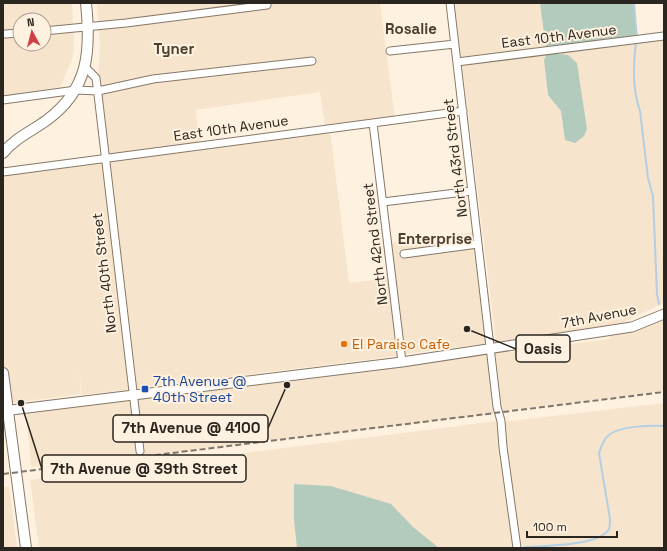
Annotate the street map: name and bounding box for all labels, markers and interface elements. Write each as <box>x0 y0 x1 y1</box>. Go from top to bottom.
north arrow <box>12 12 52 52</box>
text: N <box>26 15 35 29</box>
district label: Rosalie <box>385 19 437 38</box>
street label: East 10th Avenue <box>500 20 618 52</box>
district label: Tyner <box>154 39 194 58</box>
street label: North 43rd Street <box>439 98 471 218</box>
street label: East 10th Avenue <box>172 111 290 145</box>
street label: North 42nd Street <box>359 182 391 306</box>
street label: North 40th Street <box>88 212 120 334</box>
district label: Enterprise <box>398 229 473 248</box>
street label: 7th Avenue <box>560 300 638 332</box>
place label: El Paraiso Cafe <box>352 335 450 353</box>
callout: Oasis <box>516 335 570 362</box>
marker: El Paraiso Cafe <box>339 339 349 349</box>
text: Oasis <box>524 339 562 358</box>
place label: 7th Avenue @ 40th Street <box>153 372 247 406</box>
marker: 7th Avenue @ 40th Street <box>140 384 150 394</box>
callout: 7th Avenue @ 4100 <box>113 415 268 442</box>
text: 7th Avenue @ 4100 <box>121 418 261 437</box>
callout: 7th Avenue @ 39th Street <box>42 455 246 482</box>
text: 7th Avenue @ 39th Street <box>50 459 238 478</box>
scale bar <box>527 513 617 539</box>
text: 100 m <box>533 519 567 535</box>

